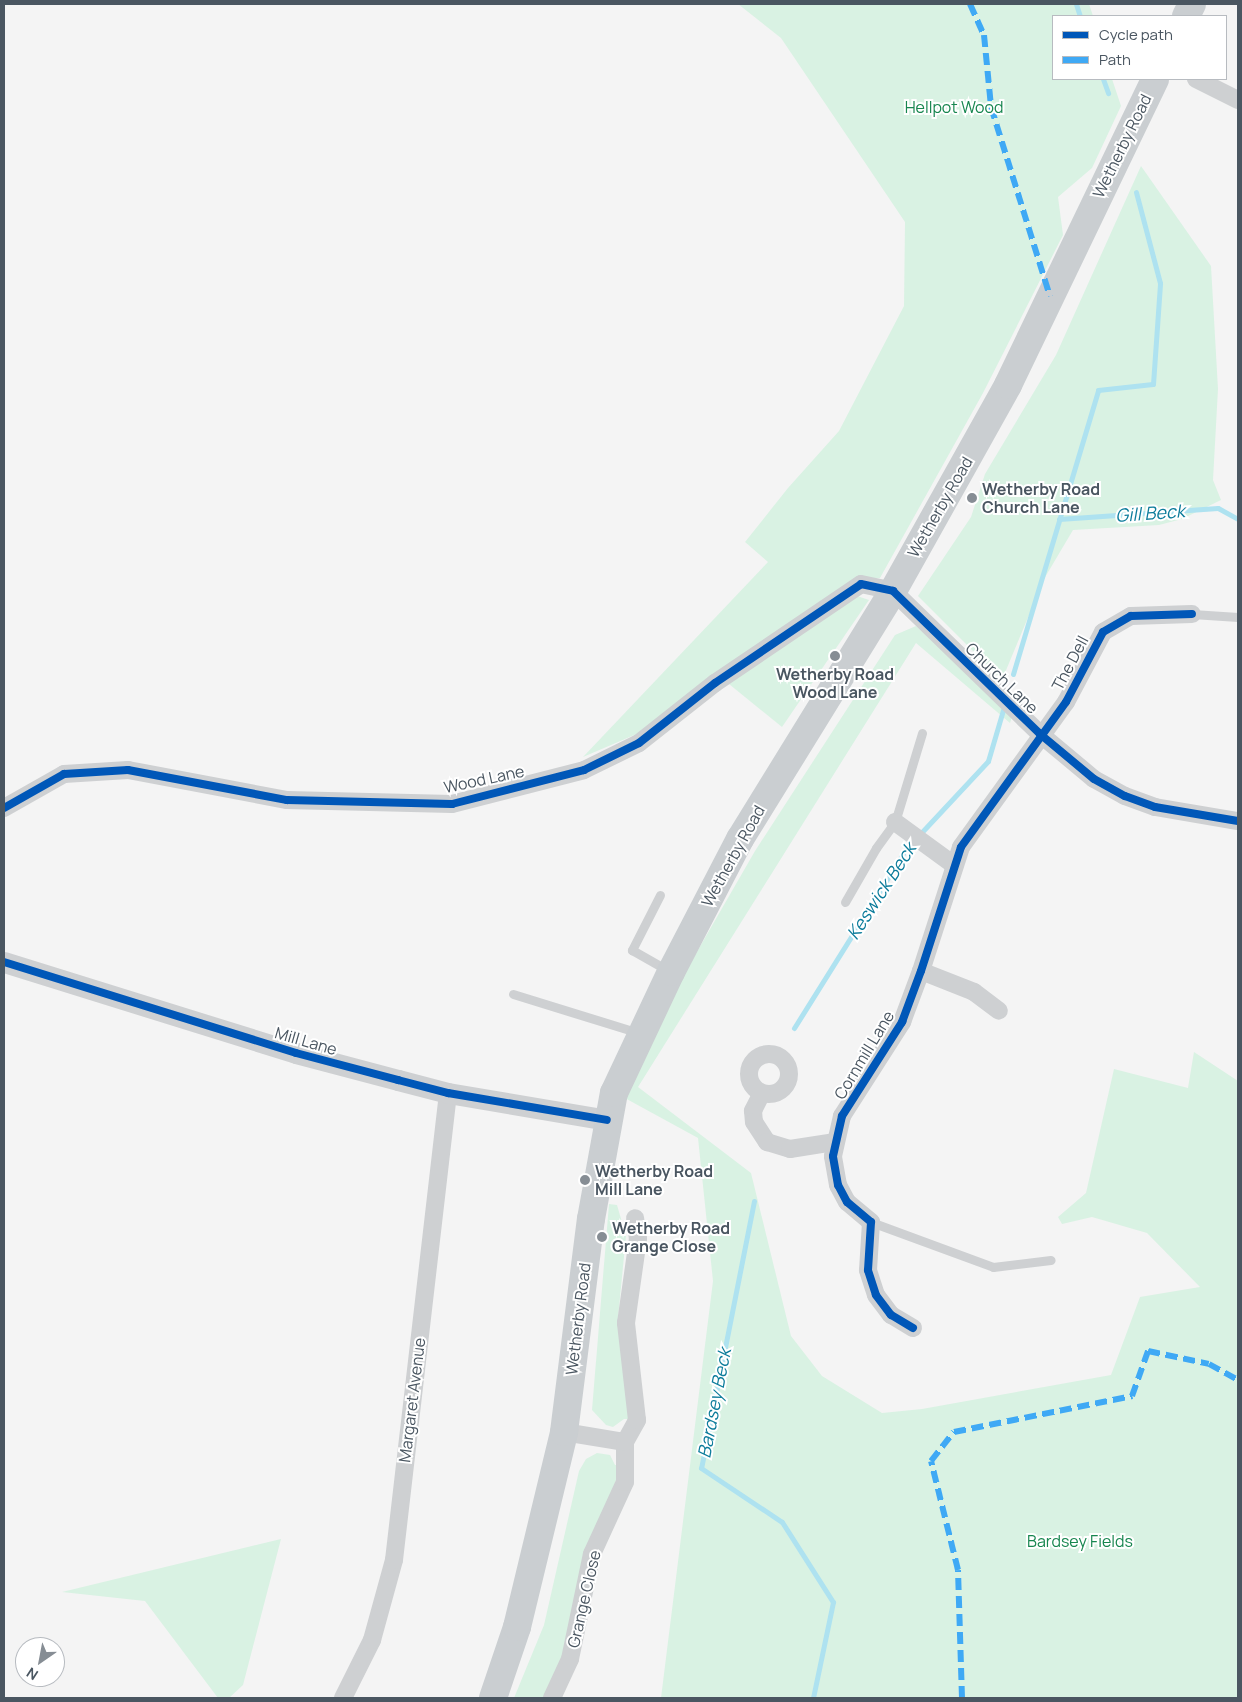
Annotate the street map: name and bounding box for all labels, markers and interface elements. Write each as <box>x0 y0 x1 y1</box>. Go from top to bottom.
legend <box>1052 15 1227 80</box>
text: Cycle path <box>1099 24 1173 45</box>
text: Path <box>1099 49 1131 70</box>
street label: Wetherby Road <box>1089 91 1155 201</box>
park label: Hellpot Wood <box>905 97 1003 117</box>
street label: Wetherby Road <box>903 453 977 561</box>
place label: Wetherby Road Church Lane <box>982 479 1100 517</box>
marker: Wetherby Road Church Lane <box>966 492 978 504</box>
water label: Gill Beck <box>1115 500 1185 526</box>
street label: The Dell <box>1048 632 1092 694</box>
street label: Church Lane <box>962 639 1042 717</box>
marker: Wetherby Road Wood Lane <box>829 650 841 662</box>
place label: Wetherby Road Wood Lane <box>776 664 894 702</box>
street label: Wood Lane <box>442 761 526 797</box>
street label: Wetherby Road <box>697 802 769 910</box>
water label: Keswick Beck <box>842 839 920 943</box>
street label: Cornmill Lane <box>830 1007 898 1103</box>
street label: Mill Lane <box>273 1023 339 1059</box>
place label: Wetherby Road Mill Lane <box>595 1161 713 1199</box>
marker: Wetherby Road Mill Lane <box>579 1174 591 1186</box>
place label: Wetherby Road Grange Close <box>612 1218 730 1256</box>
marker: Wetherby Road Grange Close <box>596 1231 608 1243</box>
street label: Wetherby Road <box>562 1262 594 1376</box>
street label: Margaret Avenue <box>395 1337 429 1463</box>
water label: Bardsey Beck <box>693 1346 735 1460</box>
park label: Bardsey Fields <box>1027 1531 1133 1551</box>
street label: Grange Close <box>563 1548 605 1650</box>
north arrow <box>15 1637 65 1687</box>
text: N <box>23 1663 41 1685</box>

